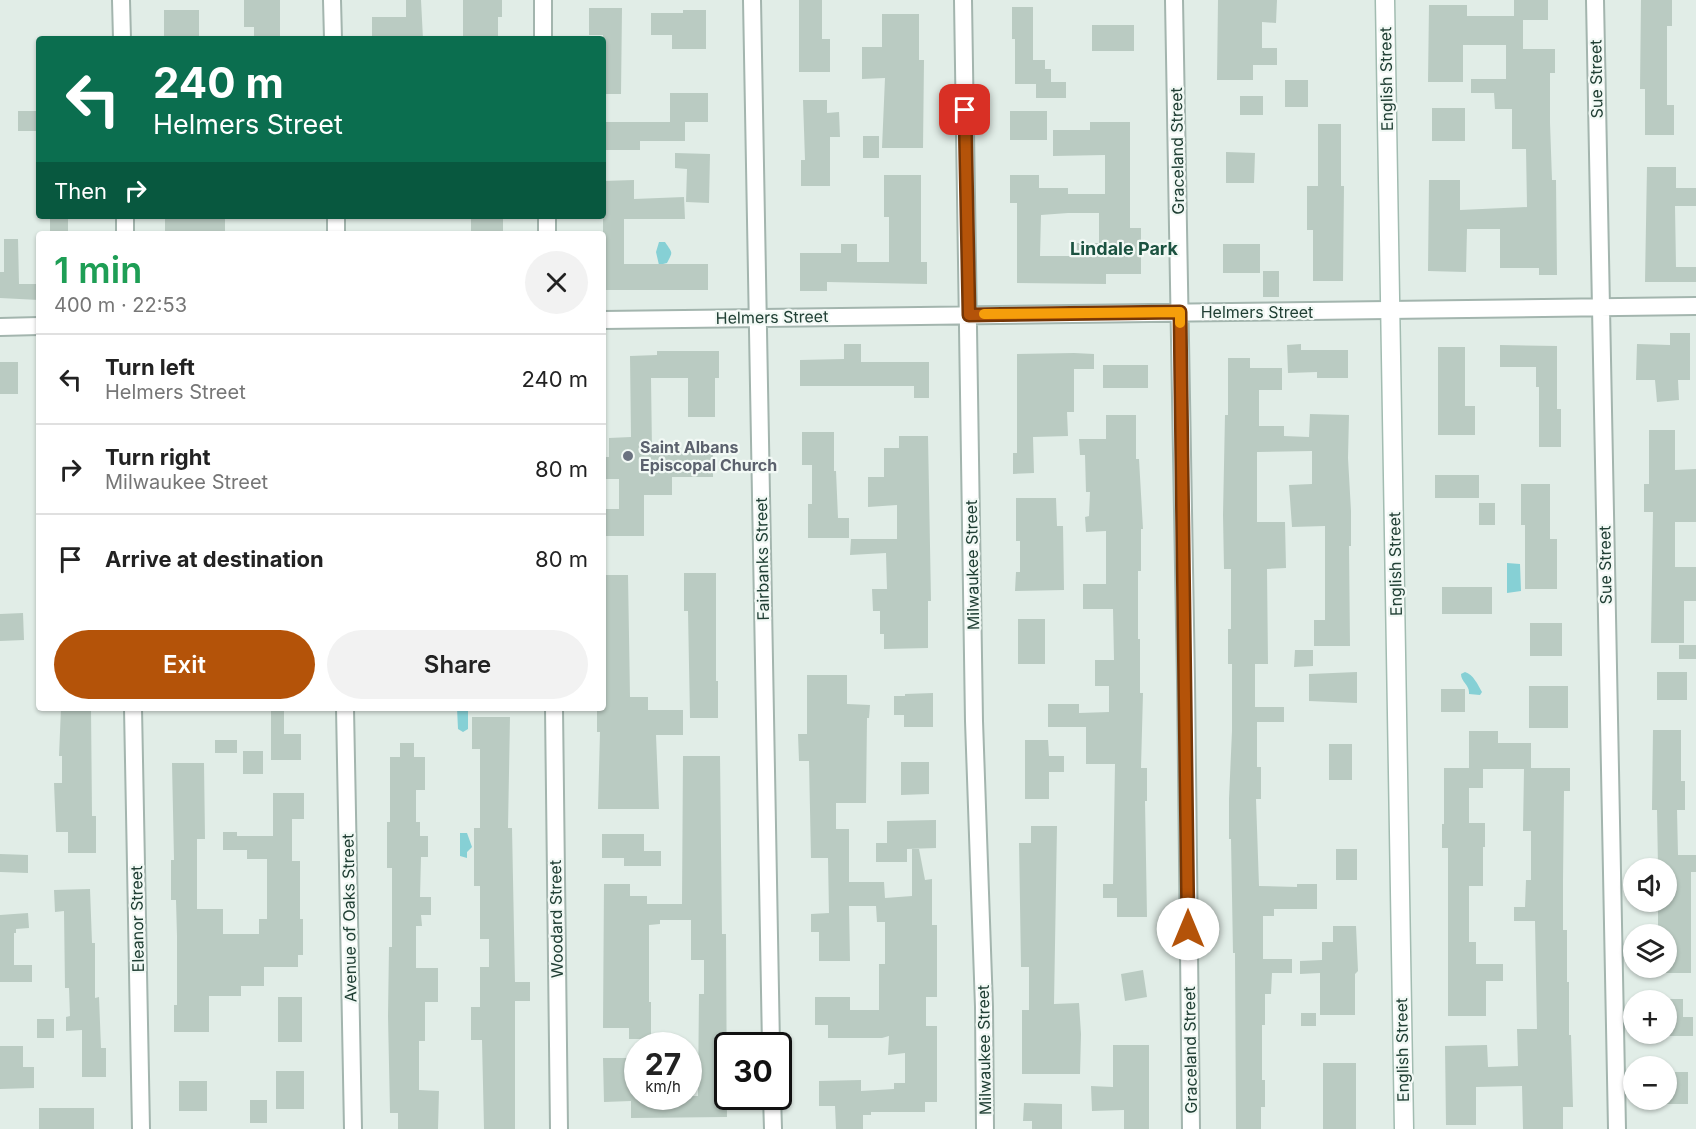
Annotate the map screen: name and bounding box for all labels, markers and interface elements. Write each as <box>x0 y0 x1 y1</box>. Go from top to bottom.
street label: English Street <box>1375 27 1397 131</box>
street label: Sue Street <box>1585 39 1607 119</box>
text: 240 m <box>153 57 284 108</box>
icon: left <box>54 60 132 138</box>
pin <box>939 84 990 135</box>
street label: Graceland Street <box>1166 87 1188 215</box>
icon: arrive <box>948 93 981 126</box>
text: Helmers Street <box>153 108 343 141</box>
icon: right <box>119 174 152 207</box>
text: Then <box>54 178 107 204</box>
district label: Lindale Park <box>1070 238 1178 259</box>
text: 1 min <box>54 248 142 292</box>
button: close <box>525 251 588 314</box>
text: 400 m · 22:53 <box>54 293 187 317</box>
street label: Helmers Street <box>1201 302 1313 322</box>
street label: Helmers Street <box>716 306 828 328</box>
text: Turn left <box>105 354 195 380</box>
icon: left <box>54 363 87 396</box>
text: 240 m <box>521 366 588 392</box>
text: Helmers Street <box>105 380 246 404</box>
place label: Saint Albans Episcopal Church <box>640 437 777 475</box>
text: Turn right <box>105 444 211 470</box>
marker: Saint Albans Episcopal Church <box>621 449 635 463</box>
icon: right <box>54 453 87 486</box>
text: 80 m <box>535 456 588 482</box>
text: Milwaukee Street <box>105 470 268 494</box>
street label: Fairbanks Street <box>751 497 773 621</box>
street label: Milwaukee Street <box>961 500 983 630</box>
street label: English Street <box>1384 512 1406 616</box>
street label: Sue Street <box>1594 525 1616 605</box>
icon: arrive <box>54 543 87 576</box>
text: Arrive at destination <box>105 546 324 572</box>
text: 80 m <box>535 546 588 572</box>
button: Exit <box>54 630 315 699</box>
button: Share <box>327 630 588 699</box>
street label: Avenue of Oaks Street <box>338 833 360 1003</box>
map controls <box>1623 858 1677 1110</box>
button: sound <box>1623 858 1677 912</box>
street label: Woodard Street <box>545 860 567 978</box>
street label: Eleanor Street <box>126 865 148 973</box>
position arrow <box>1156 897 1220 961</box>
button: layers <box>1623 924 1677 978</box>
street label: Milwaukee Street <box>973 985 995 1115</box>
street label: Graceland Street <box>1179 986 1201 1114</box>
button: + <box>1623 990 1677 1044</box>
street label: English Street <box>1391 998 1413 1102</box>
speed limit sign: 30 <box>714 1032 792 1110</box>
text: 27 <box>645 1046 681 1082</box>
button: − <box>1623 1056 1677 1110</box>
text: km/h <box>645 1077 681 1096</box>

